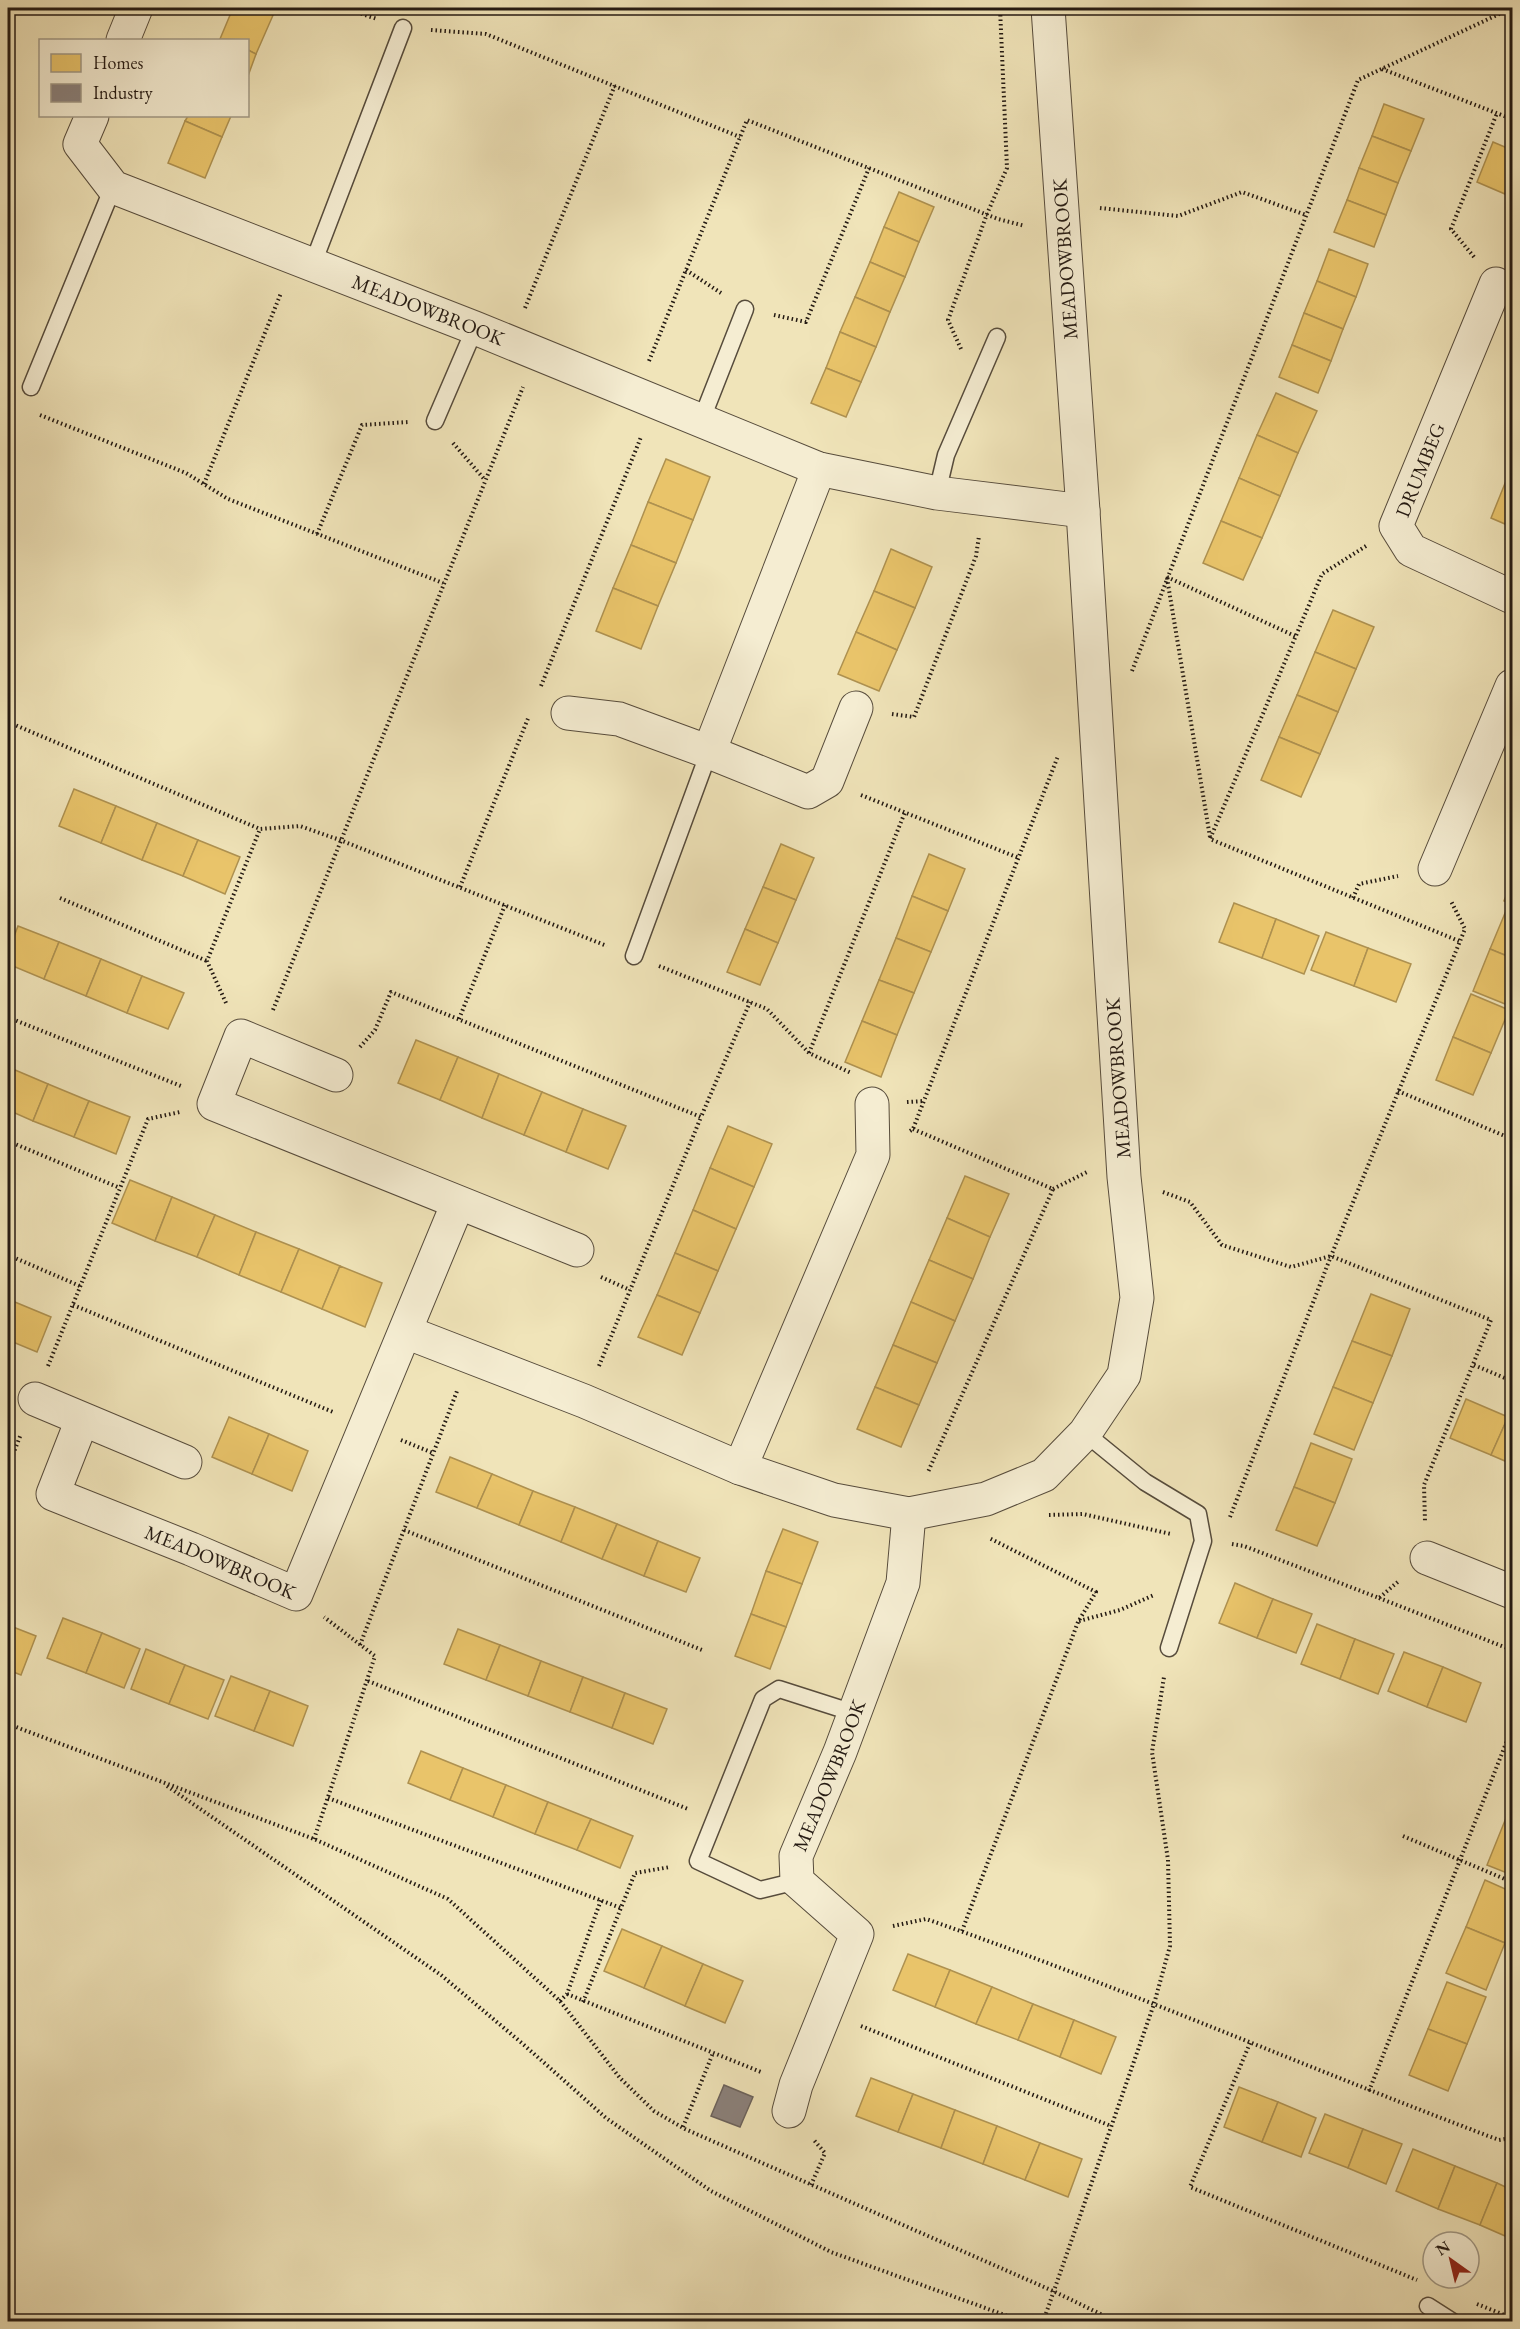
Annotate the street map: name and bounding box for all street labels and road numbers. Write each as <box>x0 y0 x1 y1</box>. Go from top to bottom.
street label: MEADOWBROOK <box>1046 177 1084 340</box>
street label: MEADOWBROOK <box>348 268 508 352</box>
street label: DRUMBEG <box>1389 419 1451 521</box>
street label: MEADOWBROOK <box>1099 996 1137 1159</box>
street label: MEADOWBROOK <box>141 1519 300 1605</box>
street label: MEADOWBROOK <box>787 1696 871 1855</box>

